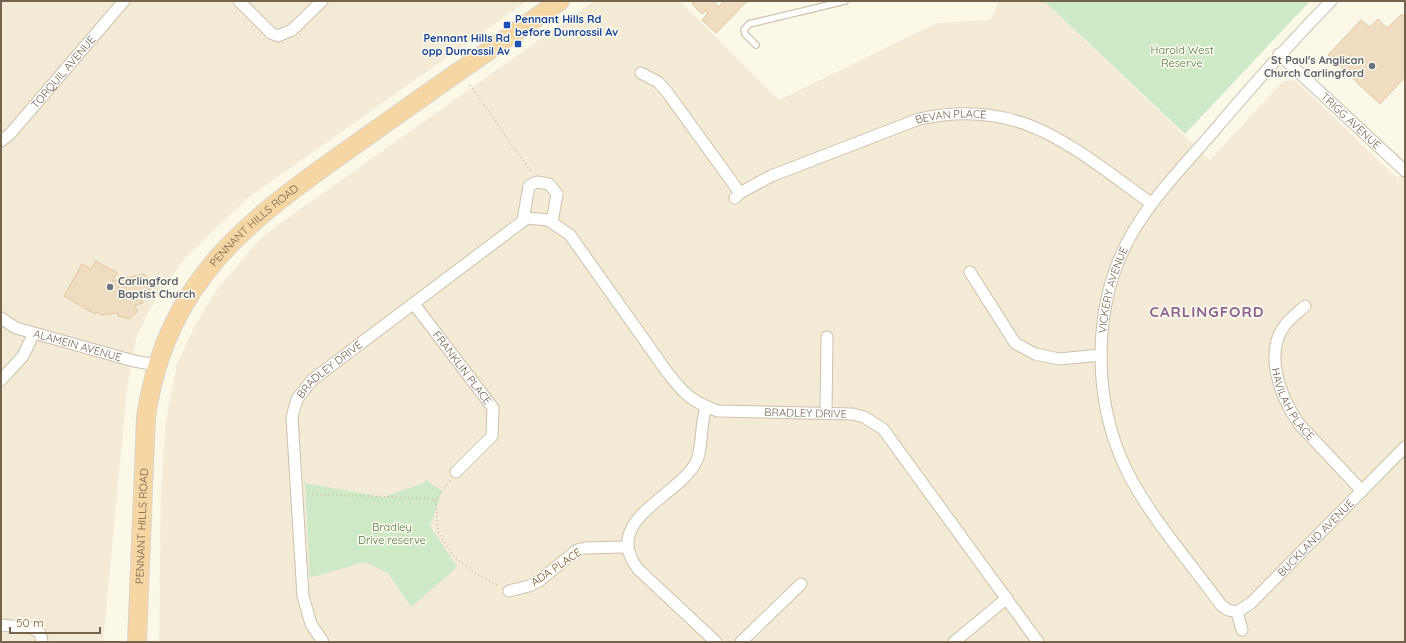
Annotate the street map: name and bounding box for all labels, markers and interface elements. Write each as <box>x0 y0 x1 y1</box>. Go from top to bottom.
place label: Pennant Hills Rd before Dunrossil Av <box>515 12 618 39</box>
marker: Pennant Hills Rd before Dunrossil Av <box>502 20 512 30</box>
place label: Pennant Hills Rd opp Dunrossil Av <box>422 31 510 58</box>
street label: TORQUIL AVENUE <box>28 33 98 112</box>
marker: Pennant Hills Rd opp Dunrossil Av <box>513 39 523 49</box>
park label: Harold West Reserve <box>1151 43 1214 70</box>
place label: St Paul's Anglican Church Carlingford <box>1264 53 1364 80</box>
marker: St Paul's Anglican Church Carlingford <box>1367 61 1377 71</box>
street label: TRIGG AVENUE <box>1318 89 1384 152</box>
street label: BEVAN PLACE <box>913 106 987 127</box>
street label: PENNANT HILLS ROAD <box>206 181 301 269</box>
street label: VICKERY AVENUE <box>1095 245 1131 334</box>
place label: Carlingford Baptist Church <box>118 274 196 301</box>
marker: Carlingford Baptist Church <box>105 282 115 292</box>
district label: CARLINGFORD <box>1149 302 1265 321</box>
street label: ALAMEIN AVENUE <box>32 326 123 364</box>
street label: FRANKLIN PLACE <box>430 328 495 407</box>
street label: BRADLEY DRIVE <box>293 338 365 401</box>
street label: HAVILAH PLACE <box>1269 366 1318 443</box>
street label: BRADLEY DRIVE <box>764 405 847 421</box>
street label: PENNANT HILLS ROAD <box>132 468 151 584</box>
street label: BUCKLAND AVENUE <box>1274 496 1357 579</box>
park label: Bradley Drive reserve <box>358 520 426 547</box>
street label: ADA PLACE <box>528 545 584 589</box>
scale bar <box>10 609 100 635</box>
text: 50 m <box>16 615 44 630</box>

